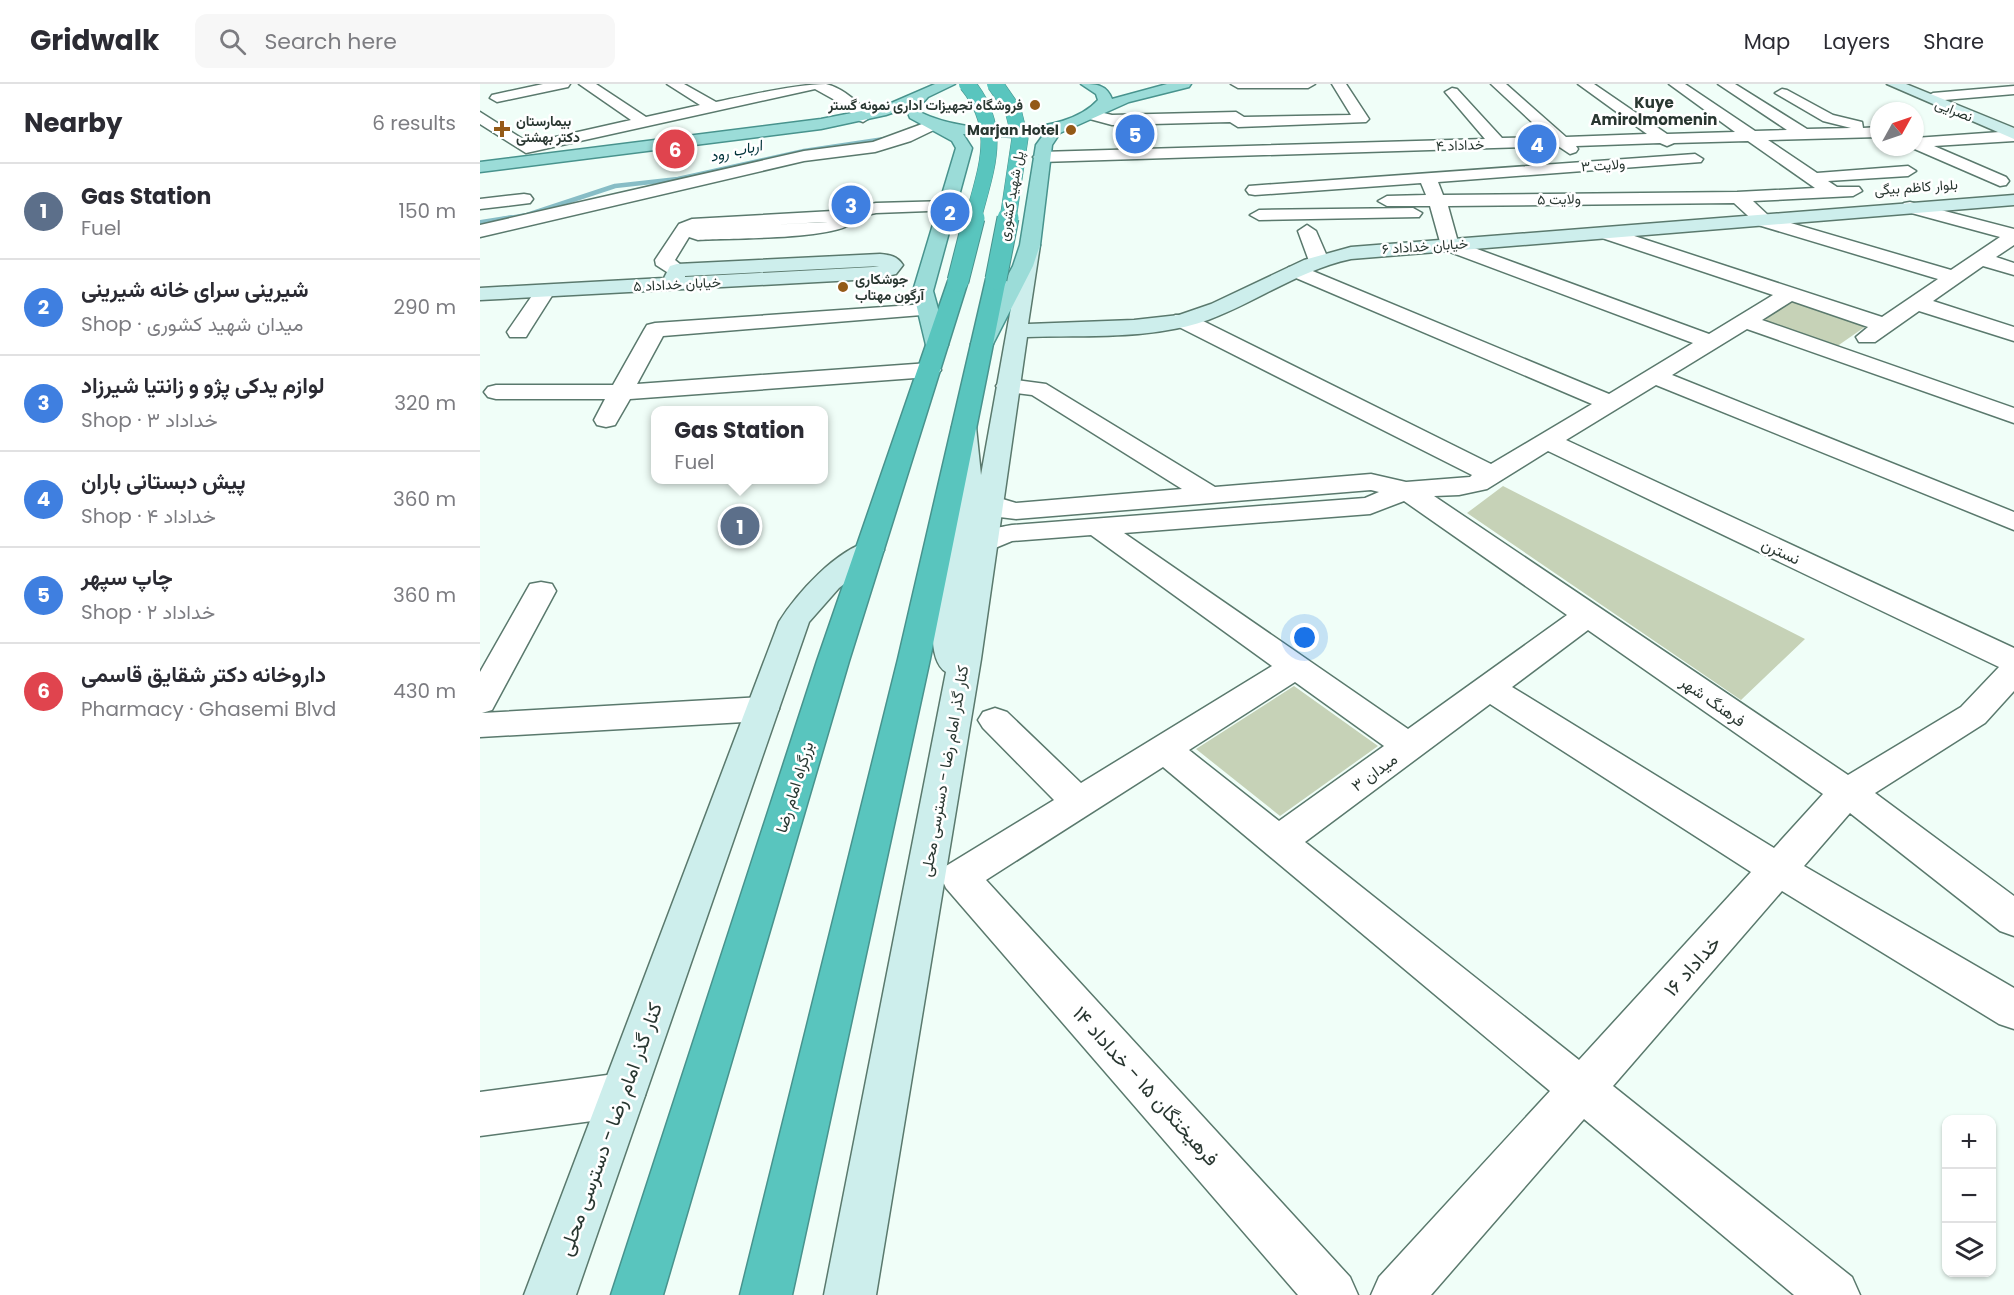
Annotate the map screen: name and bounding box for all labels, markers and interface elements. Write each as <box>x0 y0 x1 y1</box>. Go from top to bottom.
search box <box>195 14 615 68</box>
text: Gridwalk <box>30 21 159 60</box>
icon: search <box>216 25 249 58</box>
text: Search here <box>264 26 397 57</box>
text: Map <box>1744 27 1790 56</box>
text: Layers <box>1823 27 1890 56</box>
text: Share <box>1923 27 1984 56</box>
district label: Kuye Amirolmomenin <box>1591 92 1717 130</box>
street label: نصرایی <box>1932 93 1976 127</box>
place label: فروشگاه تجهیزات اداری نمونه گستر <box>827 95 1023 115</box>
marker: فروشگاه تجهیزات اداری نمونه گستر <box>1028 98 1042 112</box>
north arrow <box>1870 102 1924 156</box>
text: Nearby <box>24 105 122 141</box>
text: 6 results <box>372 109 456 137</box>
place label: بیمارستان دکتر بهشتی <box>516 111 580 147</box>
pin: 5 <box>1116 112 1154 156</box>
marker: بیمارستان دکتر بهشتی <box>493 120 511 138</box>
place label: Marjan Hotel <box>967 120 1059 140</box>
pin: 4 <box>1518 122 1556 166</box>
marker: Marjan Hotel <box>1064 123 1078 137</box>
pin: 6 <box>656 126 694 172</box>
water label: ارباب رود <box>708 134 766 167</box>
street label: خداداد ۴ <box>1435 134 1485 156</box>
street label: پل شهید کشوری <box>993 149 1029 243</box>
street label: ولایت ۳ <box>1580 153 1626 177</box>
street label: بلوار کاظم بیگی <box>1874 174 1958 200</box>
text: Gas Station <box>81 181 211 212</box>
pin: 3 <box>832 182 871 228</box>
street label: ولایت ۵ <box>1537 189 1581 209</box>
pin: 2 <box>930 190 970 234</box>
text: 1 <box>40 197 47 225</box>
text: 150 m <box>399 197 456 225</box>
text: Fuel <box>81 214 121 242</box>
street label: خیابان خداداد ۶ <box>1381 233 1469 259</box>
place label: جوشکاری آرگون مهتاب <box>855 269 925 305</box>
street label: خیابان خداداد ۵ <box>633 272 721 296</box>
text: شیرینی سرای خانه شیرینی <box>81 274 309 305</box>
marker: جوشکاری آرگون مهتاب <box>836 280 850 294</box>
text: 2 <box>38 293 49 321</box>
text: 290 m <box>393 293 456 321</box>
text: Shop · میدان شهید کشوری <box>81 310 303 338</box>
text: لوازم یدکی پژو و زانتیا شیرزاد <box>81 370 325 401</box>
text: 3 <box>37 389 50 417</box>
text: 320 m <box>394 389 456 417</box>
text: Shop · خداداد ۳ <box>81 406 218 434</box>
popup <box>651 406 828 484</box>
text: Gas Station <box>674 415 805 446</box>
text: Fuel <box>674 448 715 476</box>
text: پیش دبستانی باران <box>81 466 245 497</box>
text: 4 <box>37 485 50 513</box>
text: 360 m <box>393 485 456 513</box>
text: Shop · خداداد ۴ <box>81 502 216 530</box>
pin: 1 <box>720 504 760 548</box>
street label: نسترن <box>1758 533 1804 570</box>
text: چاپ سپهر <box>81 562 173 593</box>
text: 5 <box>37 581 50 609</box>
text: 360 m <box>393 581 456 609</box>
text: Shop · خداداد ۲ <box>81 598 215 626</box>
your location <box>1290 623 1319 652</box>
text: داروخانه دکتر شقایق قاسمی <box>81 659 326 690</box>
street label: کنار گذر امام رضا - دسترسی محلی <box>915 664 974 879</box>
street label: فرهنگ شهر <box>1675 670 1750 732</box>
text: 6 <box>37 677 50 705</box>
text: 430 m <box>393 677 456 705</box>
text: Pharmacy · Ghasemi Blvd <box>81 695 336 723</box>
street label: بزرگراه امام رضا <box>770 739 819 836</box>
street label: میدان ۳ <box>1346 748 1402 797</box>
street label: خداداد ۱۶ <box>1657 929 1727 1003</box>
street label: کنار گذر امام رضا - دسترسی محلی <box>551 998 669 1260</box>
street label: فرهیختگان ۱۵ - خداداد ۱۴ <box>1067 1000 1225 1172</box>
map controls <box>1942 1115 1996 1277</box>
button: + <box>1942 1115 1996 1169</box>
button: − <box>1942 1169 1996 1223</box>
button: layers <box>1942 1223 1996 1277</box>

